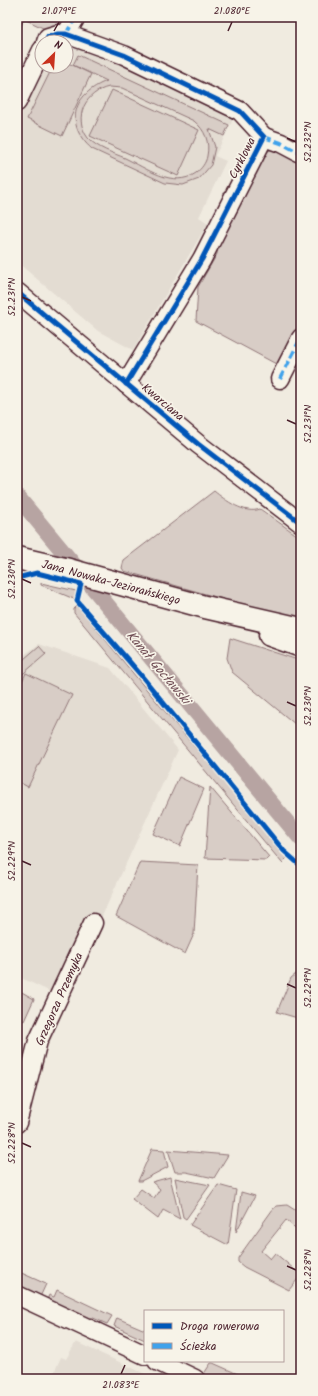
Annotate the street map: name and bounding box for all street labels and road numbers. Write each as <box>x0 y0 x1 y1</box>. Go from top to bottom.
street label: Cyrklowa <box>224 134 261 182</box>
street label: Kwarciana <box>137 379 188 426</box>
street label: Jana Nowaka-Jeziorańskiego <box>39 555 182 610</box>
street label: Grzegorza Przemyka <box>30 949 89 1049</box>

